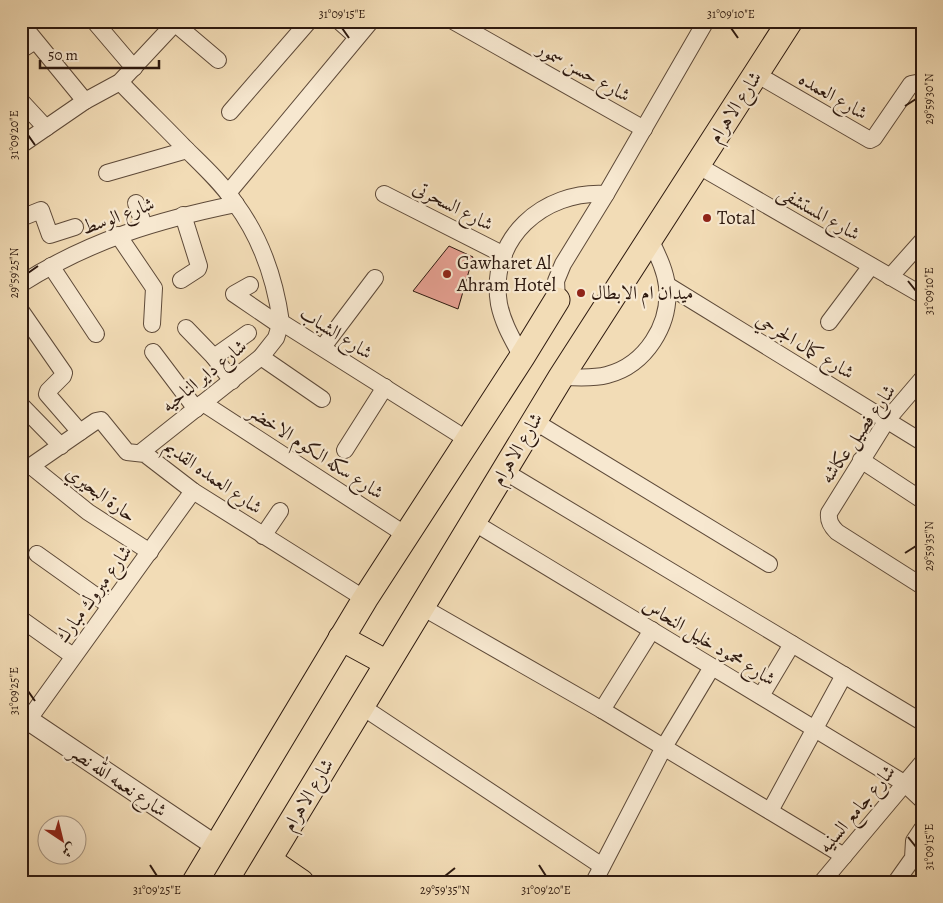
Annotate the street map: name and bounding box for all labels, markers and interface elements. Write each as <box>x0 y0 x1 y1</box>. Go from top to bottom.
text: 31°09'15"E <box>319 6 365 22</box>
text: 31°09'10"E <box>707 6 755 22</box>
street label: شارع حسن سمور <box>530 35 635 110</box>
scale bar <box>40 38 159 70</box>
text: 50 m <box>48 45 78 65</box>
street label: شارع الاهرام <box>702 66 770 150</box>
street label: شارع العمده <box>793 66 872 128</box>
text: 29°59'30"N <box>921 73 937 125</box>
text: 31°09'20"E <box>6 110 22 160</box>
street label: شارع السحرتى <box>407 175 498 239</box>
street label: شارع المستشفى <box>772 179 865 249</box>
street label: شارع الوسط <box>78 191 159 243</box>
place label: Total <box>717 205 756 231</box>
marker: Total <box>701 212 713 224</box>
text: 29°59'25"N <box>6 247 22 298</box>
place label: Gawharet Al Ahram Hotel <box>456 250 557 298</box>
text: 31°09'10"E <box>921 267 937 315</box>
marker: Gawharet Al Ahram Hotel <box>441 268 453 280</box>
place label: ميدان ام الابطال <box>591 280 693 309</box>
marker: ميدان ام الابطال <box>575 287 587 299</box>
street label: شارع الشباب <box>293 300 377 367</box>
street label: شارع كمال الجرحي <box>750 306 859 387</box>
street label: شارع داير الناحيه <box>156 334 253 420</box>
street label: شارع فصيل عكاشه <box>814 379 903 490</box>
street label: شارع سكه الكوم الاخضر <box>240 397 389 508</box>
street label: شارع الاهرام <box>485 408 552 492</box>
street label: شارع العمده القديم <box>157 434 267 523</box>
street label: حارة البحيري <box>59 460 142 530</box>
text: 29°59'35"N <box>921 521 937 571</box>
street label: شارع مبروك مبارك <box>50 540 140 649</box>
street label: شارع محمود خليل النحاس <box>637 592 780 694</box>
text: 31°09'25"E <box>6 667 22 715</box>
street label: شارع نعمه الله نصر <box>61 736 173 825</box>
street label: شارع الاهرام <box>276 754 343 838</box>
street label: شارع جامع السنيه <box>812 759 905 861</box>
north arrow <box>38 816 88 866</box>
text: 31°09'15"E <box>921 824 937 870</box>
text: ش <box>58 838 80 862</box>
text: 31°09'25"E <box>133 882 181 898</box>
text: 29°59'35"N <box>420 882 470 898</box>
text: 31°09'20"E <box>521 882 571 898</box>

